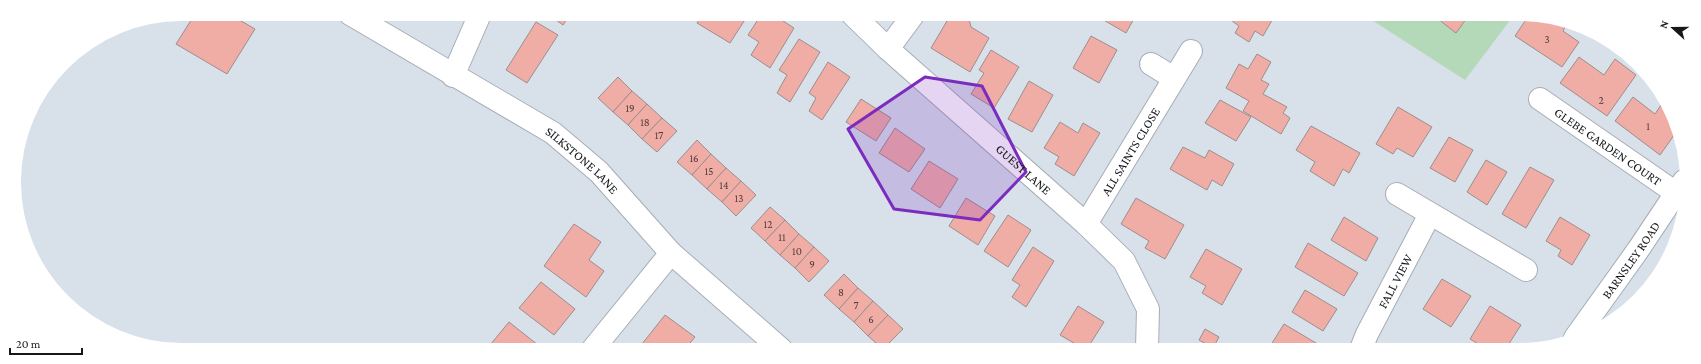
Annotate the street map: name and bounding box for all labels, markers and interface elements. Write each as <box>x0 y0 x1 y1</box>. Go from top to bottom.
north arrow <box>1653 8 1693 48</box>
text: N <box>1657 18 1671 30</box>
house number: 3 <box>1544 33 1550 45</box>
house number: 2 <box>1598 94 1604 106</box>
house number: 19 <box>625 102 635 114</box>
street label: GLEBE GARDEN COURT <box>1552 104 1665 188</box>
street label: ALL SAINTS CLOSE <box>1098 105 1163 198</box>
house number: 18 <box>640 116 650 128</box>
house number: 1 <box>1646 120 1650 132</box>
street label: SILKSTONE LANE <box>543 123 622 196</box>
house number: 17 <box>655 129 663 141</box>
street label: GUEST LANE <box>993 141 1055 197</box>
house number: 16 <box>689 152 699 164</box>
house number: 15 <box>705 165 713 177</box>
house number: 14 <box>719 179 729 191</box>
house number: 13 <box>735 192 743 204</box>
house number: 12 <box>764 218 772 230</box>
street label: BARNSLEY ROAD <box>1598 218 1663 301</box>
house number: 11 <box>778 231 786 243</box>
house number: 10 <box>792 245 802 257</box>
street label: FALL VIEW <box>1374 251 1415 311</box>
house number: 9 <box>809 258 815 270</box>
house number: 8 <box>838 286 844 298</box>
house number: 7 <box>853 299 859 311</box>
house number: 6 <box>868 313 874 325</box>
scale bar <box>10 330 82 356</box>
text: 20 m <box>16 337 41 351</box>

